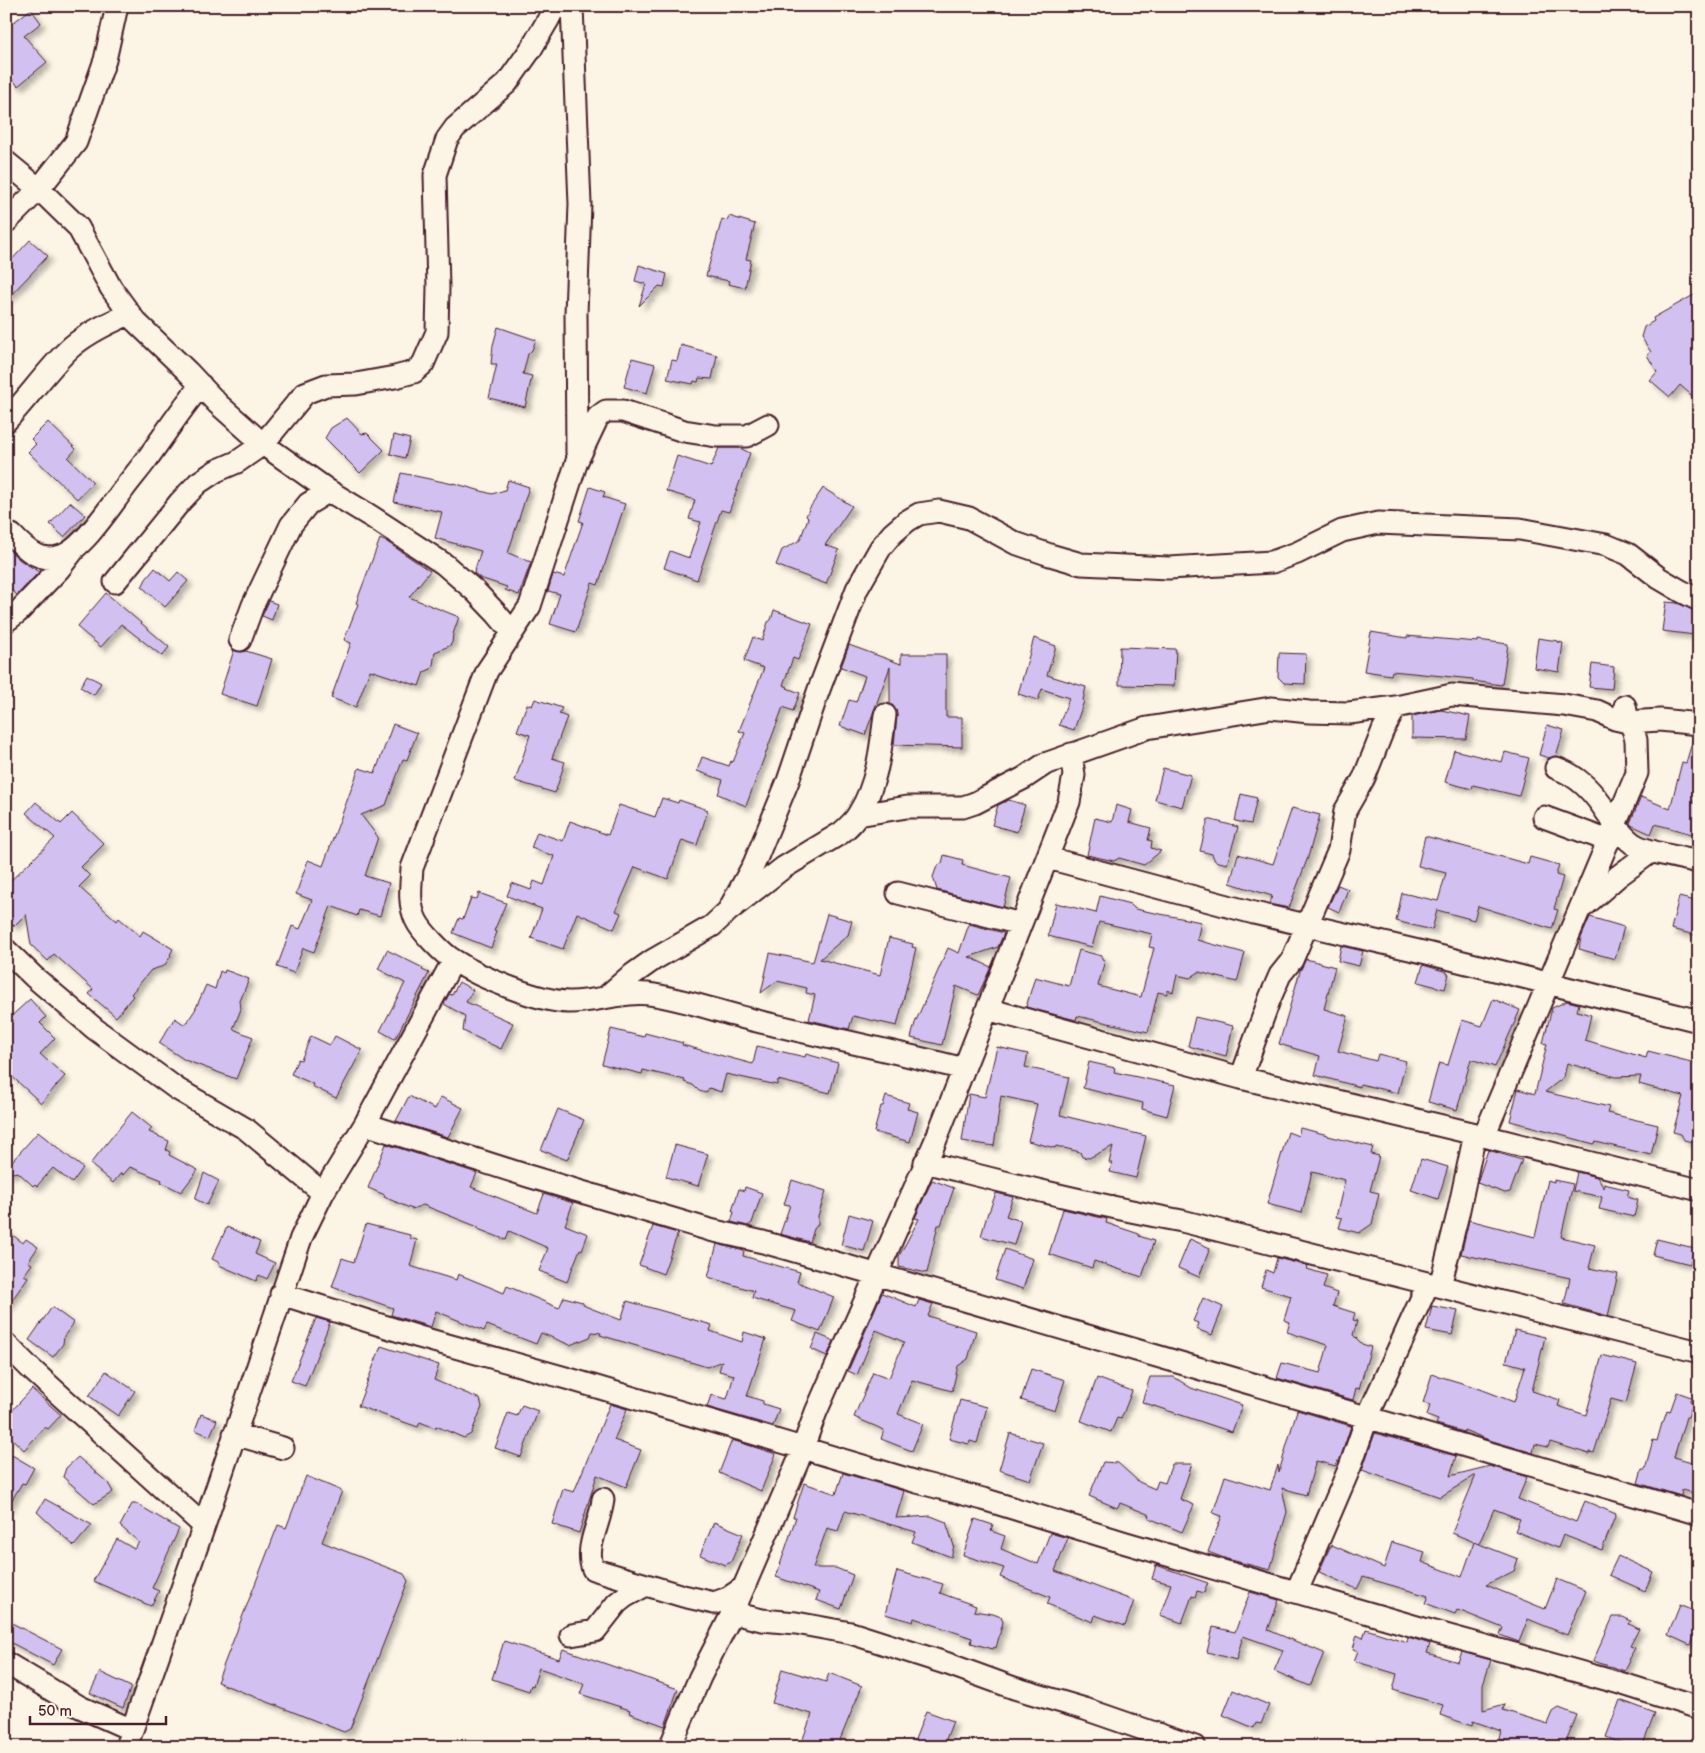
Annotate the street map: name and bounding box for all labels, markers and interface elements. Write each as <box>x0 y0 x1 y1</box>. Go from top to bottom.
scale bar <box>30 1693 166 1725</box>
text: 50 m <box>38 1702 72 1721</box>

